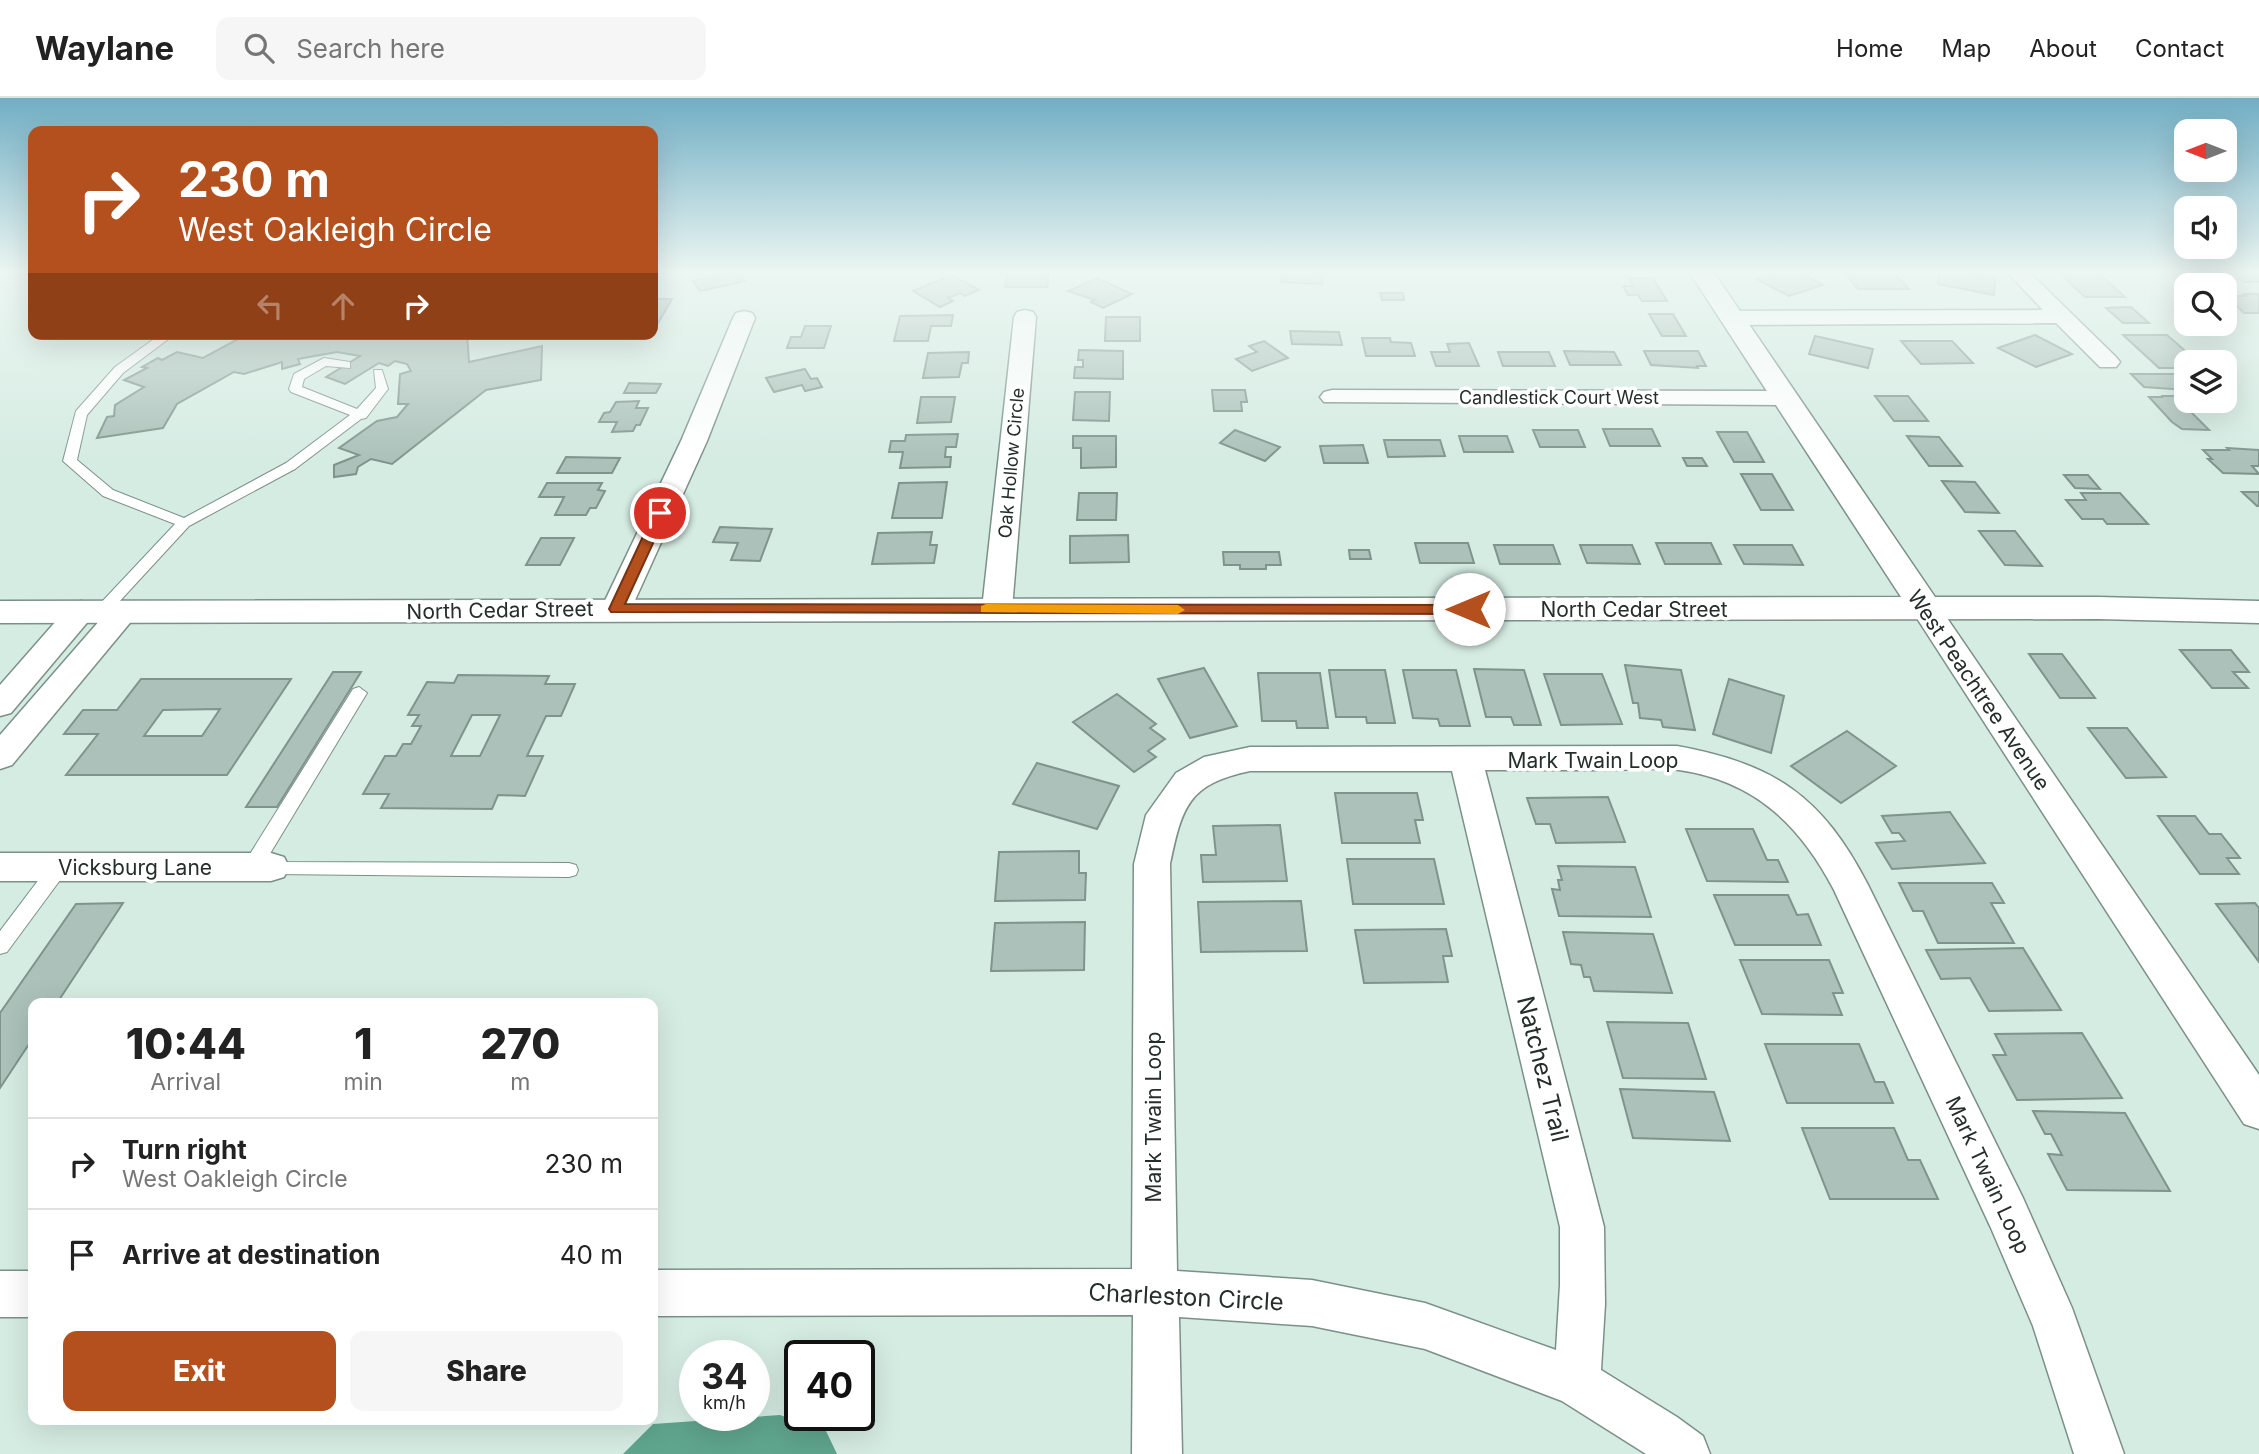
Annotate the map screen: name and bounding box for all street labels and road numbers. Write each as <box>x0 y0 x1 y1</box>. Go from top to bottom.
street label: Oak Hollow Circle <box>994 387 1028 539</box>
street label: Candlestick Court West <box>1459 387 1659 408</box>
street label: West Peachtree Avenue <box>1903 585 2055 795</box>
street label: North Cedar Street <box>406 596 594 624</box>
street label: North Cedar Street <box>1540 597 1728 622</box>
street label: Mark Twain Loop <box>1508 748 1678 773</box>
street label: Vicksburg Lane <box>58 855 212 880</box>
street label: Natchez Trail <box>1511 993 1575 1145</box>
street label: Mark Twain Loop <box>1141 1032 1166 1202</box>
street label: Mark Twain Loop <box>1941 1092 2035 1258</box>
street label: Charleston Circle <box>1088 1277 1284 1317</box>

